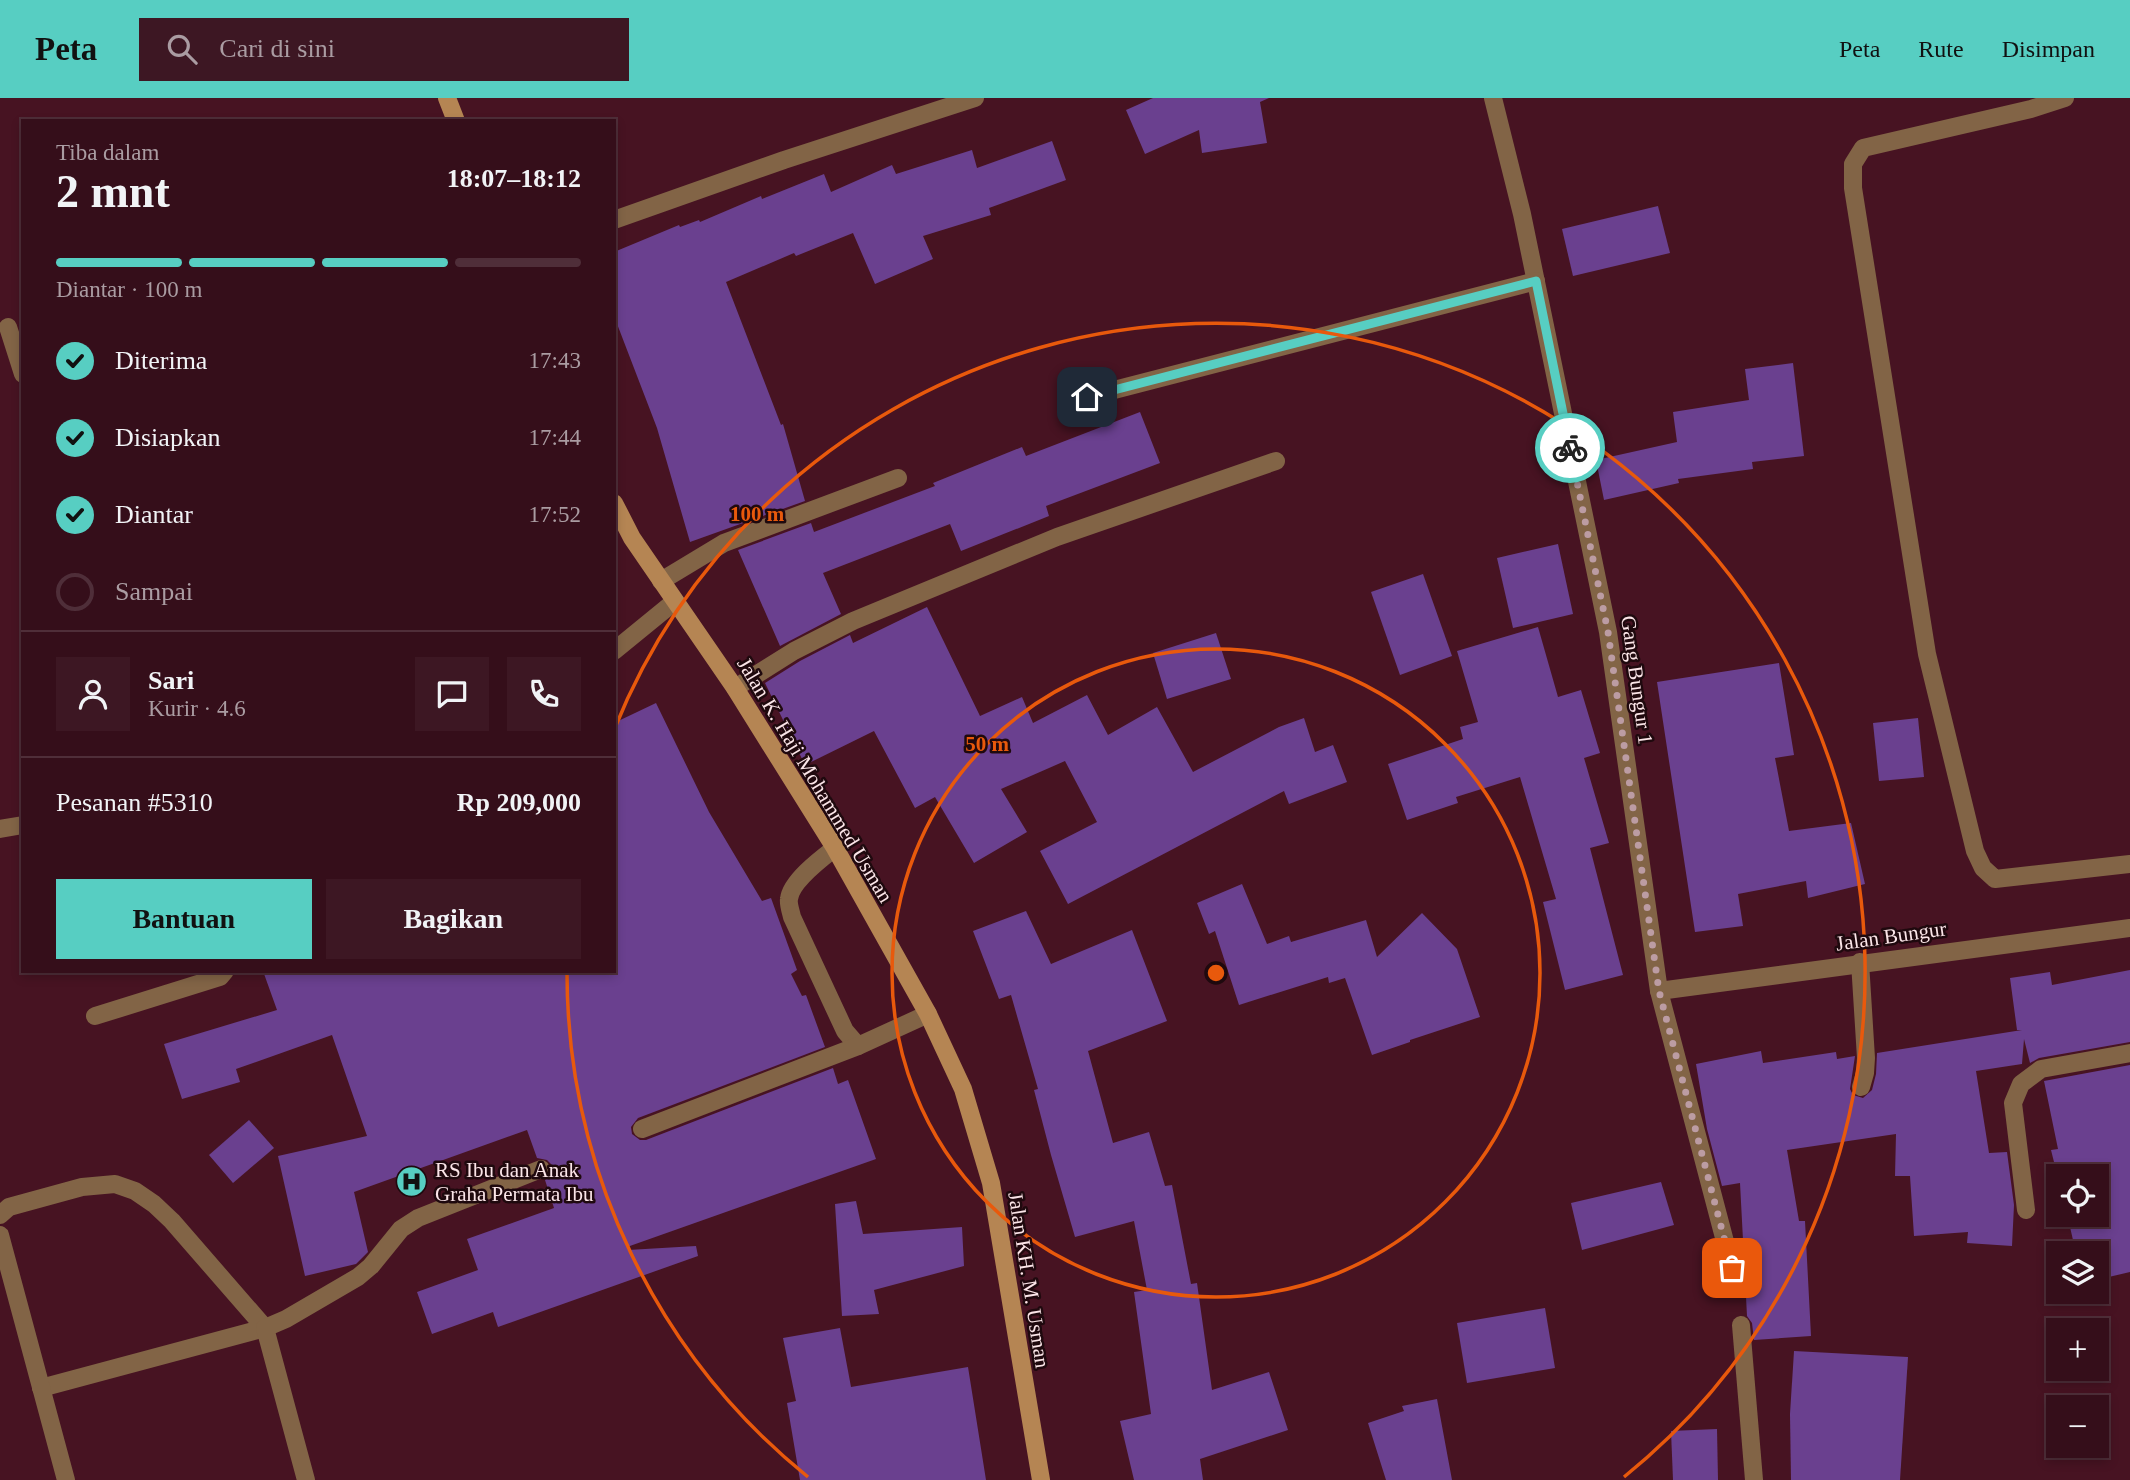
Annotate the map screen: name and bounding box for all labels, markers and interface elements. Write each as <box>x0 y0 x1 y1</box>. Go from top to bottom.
search box <box>139 18 629 81</box>
icon: search <box>163 30 201 68</box>
text: Peta <box>35 31 97 67</box>
text: Cari di sini <box>219 34 335 63</box>
text: Peta <box>1839 36 1880 62</box>
text: Rute <box>1918 36 1964 62</box>
text: Disimpan <box>2002 36 2095 62</box>
text: Tiba dalam <box>56 140 159 165</box>
text: 18:07–18:12 <box>447 164 581 193</box>
text: 2 mnt <box>56 166 170 217</box>
text: Diantar · 100 m <box>56 277 202 302</box>
icon: check <box>56 342 94 380</box>
text: Diterima <box>115 346 207 375</box>
text: 17:43 <box>529 348 581 373</box>
pin <box>1057 367 1117 427</box>
icon: home <box>1068 378 1106 416</box>
courier <box>1535 413 1605 483</box>
icon: check <box>56 419 94 457</box>
text: Disiapkan <box>115 423 220 452</box>
text: 17:44 <box>529 425 581 450</box>
icon: bike <box>1551 429 1589 467</box>
icon: check <box>56 496 94 534</box>
text: Diantar <box>115 500 193 529</box>
text: 17:52 <box>529 502 581 527</box>
text: 100 m <box>730 502 785 526</box>
text: Sampai <box>115 577 193 606</box>
street label: Gang Bungur 1 <box>1616 614 1658 746</box>
street label: Jalan K. Haji Mohammed Usman <box>732 653 898 907</box>
button: person <box>56 657 130 731</box>
button: chat <box>415 657 489 731</box>
button: phone <box>507 657 581 731</box>
text: Sari <box>148 666 194 695</box>
text: Kurir · 4.6 <box>148 696 246 721</box>
text: 50 m <box>965 732 1009 756</box>
text: Pesanan #5310 <box>56 788 213 817</box>
text: Rp 209,000 <box>457 788 581 817</box>
button: Bantuan <box>56 879 312 959</box>
button: Bagikan <box>326 879 581 959</box>
street label: Jalan Bungur <box>1834 916 1948 956</box>
centre of rings <box>1204 961 1228 985</box>
place label: RS Ibu dan Anak Graha Permata Ibu <box>435 1158 594 1206</box>
map controls <box>2046 1164 2109 1458</box>
button: locate <box>2046 1164 2109 1227</box>
hospital icon: RS Ibu dan Anak Graha Permata Ibu <box>395 1165 429 1199</box>
street label: Jalan KH. M. Usman <box>1003 1190 1055 1370</box>
pin <box>1702 1238 1762 1298</box>
button: layers <box>2046 1241 2109 1304</box>
icon: bag <box>1713 1249 1751 1287</box>
button: + <box>2046 1318 2109 1381</box>
button: − <box>2046 1395 2109 1458</box>

